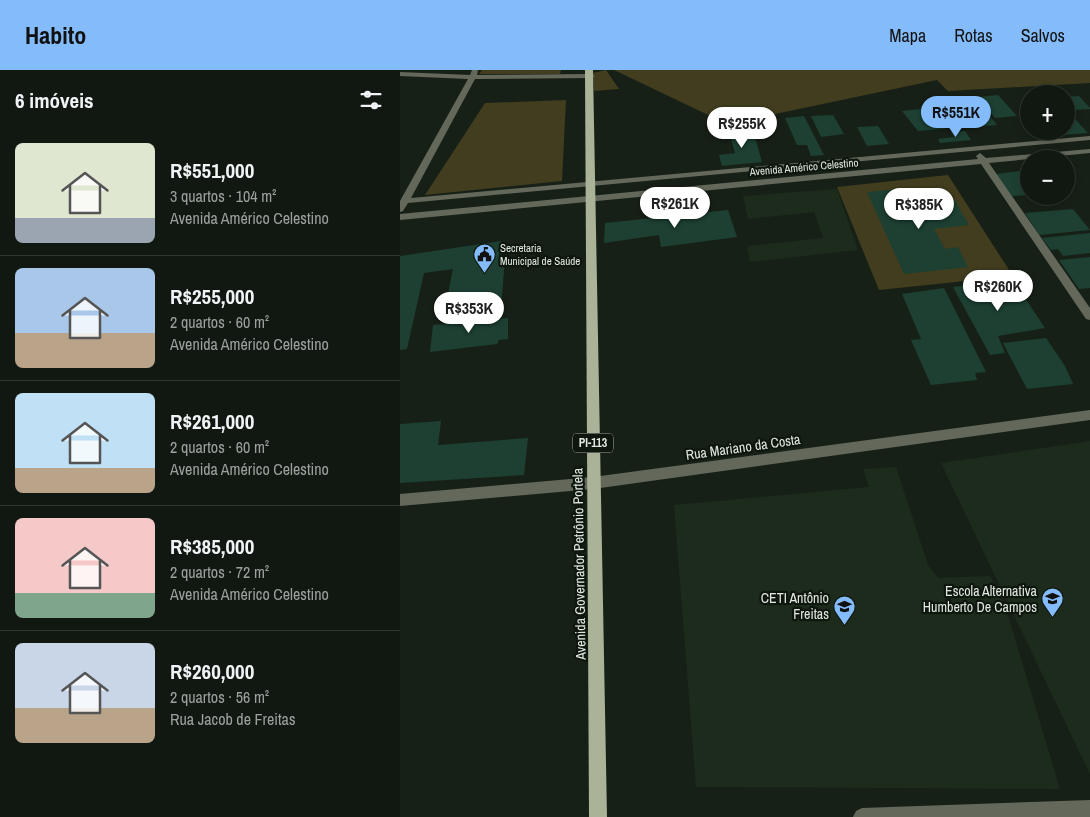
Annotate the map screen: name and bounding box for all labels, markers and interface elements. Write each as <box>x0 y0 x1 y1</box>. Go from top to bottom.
text: Habito <box>25 19 86 51</box>
text: Mapa <box>889 23 926 48</box>
text: Rotas <box>954 23 993 48</box>
text: Salvos <box>1021 23 1065 48</box>
map controls <box>1020 85 1075 205</box>
button: + <box>1020 85 1075 140</box>
text: 6 imóveis <box>15 86 94 115</box>
icon: filters <box>357 86 385 114</box>
pin: R$551K <box>915 96 997 138</box>
text: R$551K <box>932 101 980 123</box>
pin: R$255K <box>701 106 783 149</box>
text: R$255K <box>718 112 766 134</box>
button: − <box>1020 150 1075 205</box>
street label: Avenida Américo Celestino <box>748 155 859 179</box>
text: R$551,000 <box>170 156 254 185</box>
icon: home <box>55 163 115 223</box>
text: 3 quartos · 104 m² <box>170 185 276 207</box>
pin: R$261K <box>634 186 716 229</box>
pin: R$385K <box>878 188 960 230</box>
text: R$261K <box>651 192 699 214</box>
text: R$385K <box>895 193 943 215</box>
text: Avenida Américo Celestino <box>170 207 329 229</box>
place label: Secretaria Municipal de Saúde <box>500 241 580 268</box>
public building icon: Secretaria Municipal de Saúde <box>472 242 496 273</box>
pin: R$260K <box>957 270 1039 312</box>
text: R$260K <box>974 275 1022 297</box>
text: R$255,000 <box>170 282 254 311</box>
icon: home <box>55 288 115 348</box>
pin: R$353K <box>428 292 510 334</box>
text: R$353K <box>445 297 493 319</box>
text: 2 quartos · 60 m² <box>170 311 269 333</box>
text: Avenida Américo Celestino <box>170 333 329 355</box>
text: R$261,000 <box>170 407 254 436</box>
icon: home <box>55 413 115 473</box>
street label: Rua Mariano da Costa <box>685 430 802 464</box>
road number: PI-113 <box>573 433 613 452</box>
text: 2 quartos · 60 m² <box>170 436 269 458</box>
text: Avenida Américo Celestino <box>170 458 329 480</box>
street label: Avenida Governador Petrônio Portela <box>568 467 590 661</box>
text: R$385,000 <box>170 532 254 561</box>
icon: home <box>55 538 115 598</box>
text: 2 quartos · 72 m² <box>170 561 269 583</box>
place label: Escola Alternativa Humberto De Campos <box>923 582 1038 616</box>
text: Avenida Américo Celestino <box>170 583 329 605</box>
school or university icon: Escola Alternativa Humberto De Campos <box>1041 587 1065 618</box>
place label: CETI Antônio Freitas <box>761 589 829 623</box>
school or university icon: CETI Antônio Freitas <box>833 594 857 625</box>
text: R$260,000 <box>170 657 254 686</box>
icon: home <box>55 663 115 723</box>
text: 2 quartos · 56 m² <box>170 686 269 708</box>
text: Rua Jacob de Freitas <box>170 708 295 730</box>

